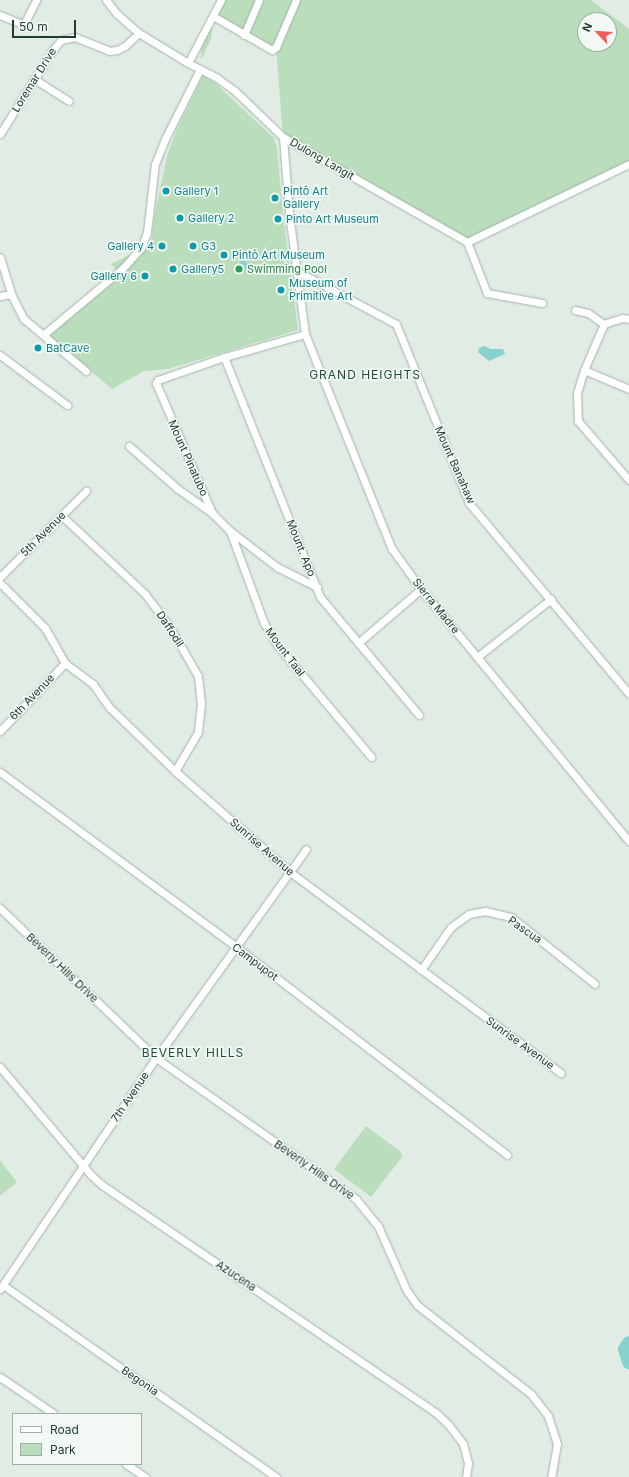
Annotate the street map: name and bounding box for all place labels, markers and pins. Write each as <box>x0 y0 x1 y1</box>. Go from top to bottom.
place label: Gallery 1 <box>174 184 218 198</box>
place label: Pintô Art Gallery <box>283 185 328 211</box>
marker: Gallery 1 <box>161 186 171 196</box>
marker: Pintô Art Gallery <box>270 193 280 203</box>
place label: Gallery 2 <box>188 211 234 225</box>
place label: Pinto Art Museum <box>286 212 379 226</box>
marker: Gallery 2 <box>175 213 185 223</box>
marker: Pinto Art Museum <box>273 214 283 224</box>
place label: Gallery 4 <box>107 239 154 253</box>
place label: G3 <box>201 239 216 253</box>
marker: Gallery 4 <box>157 241 167 251</box>
marker: G3 <box>188 241 198 251</box>
place label: Pintô Art Museum <box>232 248 325 262</box>
marker: Pintô Art Museum <box>219 250 229 260</box>
place label: Gallery5 <box>181 262 224 276</box>
place label: Swimming Pool <box>247 262 327 276</box>
marker: Gallery5 <box>168 264 178 274</box>
marker: Swimming Pool <box>234 264 244 274</box>
place label: Gallery 6 <box>90 269 137 283</box>
marker: Gallery 6 <box>140 271 150 281</box>
place label: Museum of Primitive Art <box>289 277 353 303</box>
marker: Museum of Primitive Art <box>276 285 286 295</box>
place label: BatCave <box>46 341 89 355</box>
marker: BatCave <box>33 343 43 353</box>

